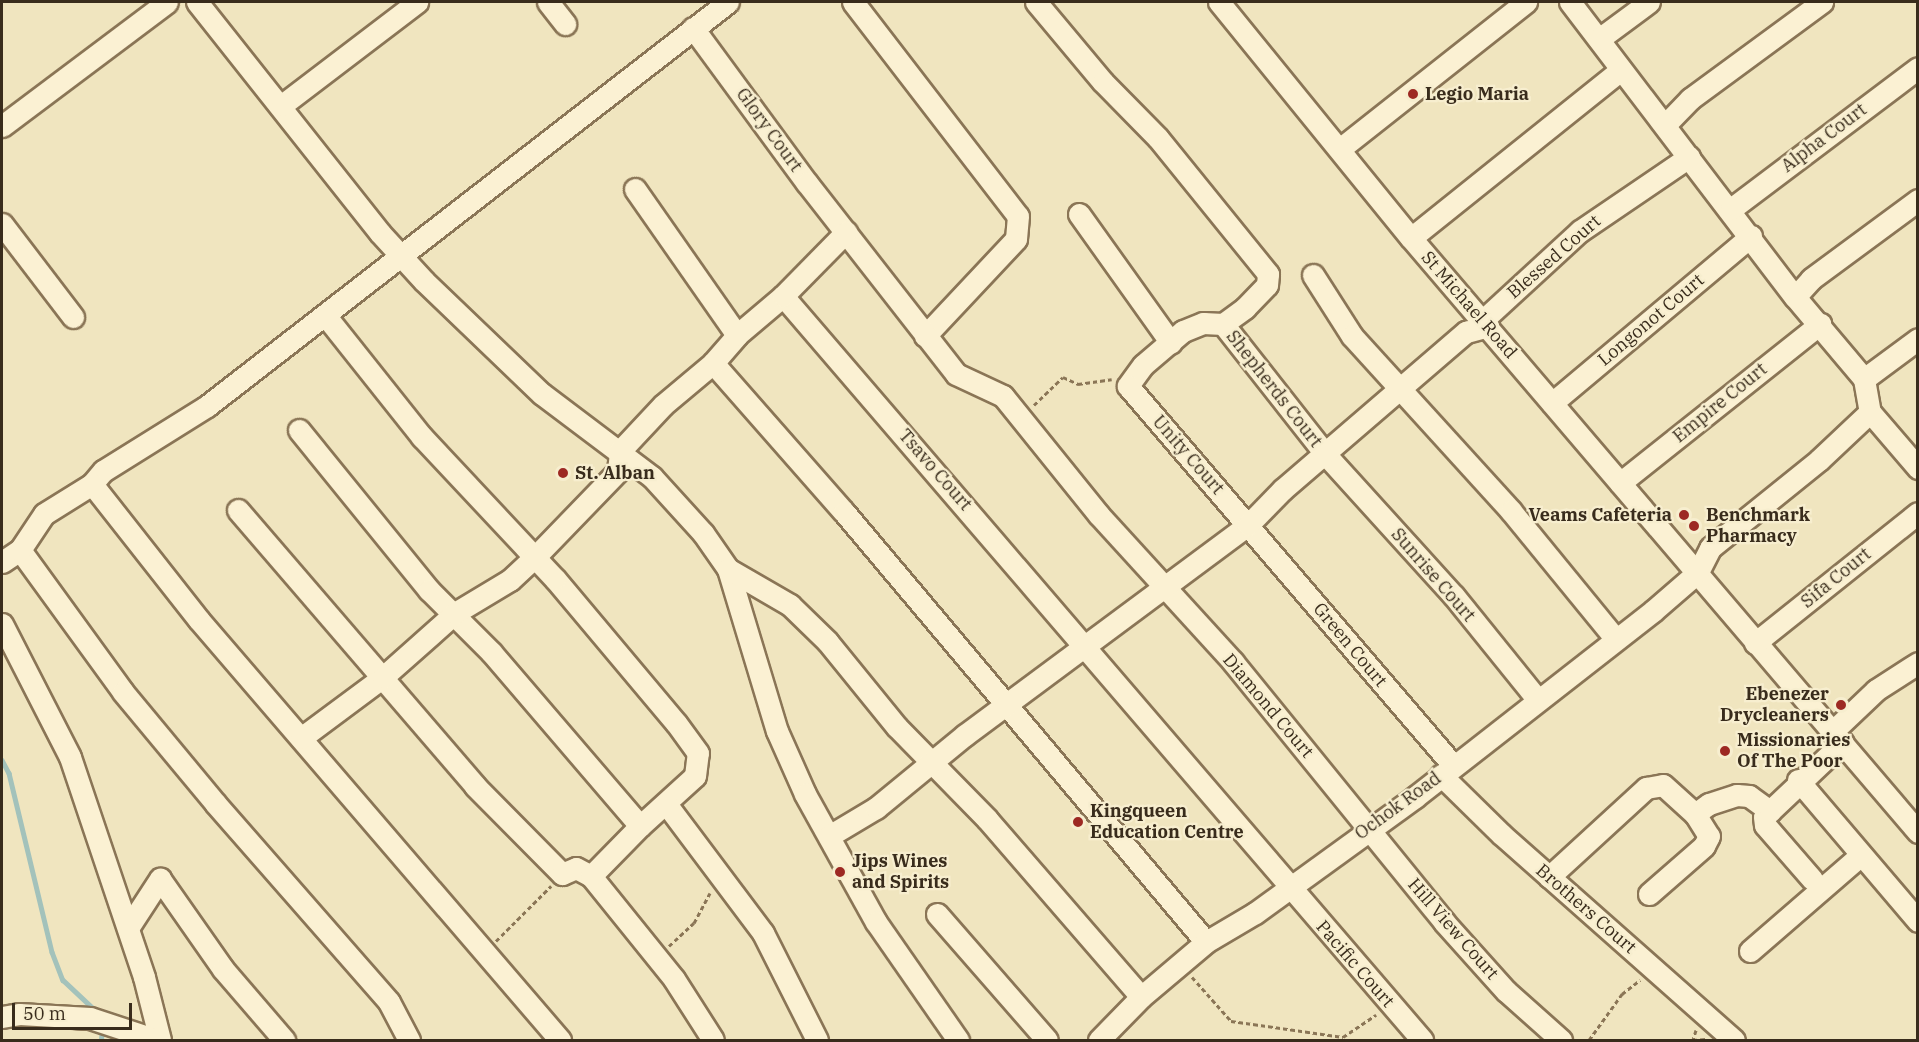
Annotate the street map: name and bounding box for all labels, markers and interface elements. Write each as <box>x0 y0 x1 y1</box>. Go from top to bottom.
place label: Legio Maria <box>1425 83 1529 105</box>
street label: Glory Court <box>731 84 807 176</box>
marker: Legio Maria <box>1406 87 1420 101</box>
street label: Alpha Court <box>1777 99 1871 177</box>
street label: Blessed Court <box>1503 211 1605 303</box>
street label: St Michael Road <box>1417 247 1521 363</box>
street label: Longonot Court <box>1594 269 1708 371</box>
street label: Shepherds Court <box>1222 326 1326 452</box>
street label: Empire Court <box>1669 359 1771 447</box>
street label: Unity Court <box>1148 411 1228 499</box>
street label: Tsavo Court <box>894 425 976 515</box>
place label: St. Alban <box>575 462 655 484</box>
marker: St. Alban <box>556 466 570 480</box>
place label: Veams Cafeteria <box>1529 504 1672 526</box>
place label: Benchmark Pharmacy <box>1706 505 1810 548</box>
marker: Veams Cafeteria <box>1677 508 1691 522</box>
marker: Benchmark Pharmacy <box>1687 519 1701 533</box>
street label: Sunrise Court <box>1387 524 1479 626</box>
street label: Sifa Court <box>1797 543 1875 613</box>
street label: Green Court <box>1309 599 1391 691</box>
street label: Diamond Court <box>1218 649 1318 763</box>
place label: Ebenezer Drycleaners <box>1720 684 1829 726</box>
marker: Ebenezer Drycleaners <box>1834 698 1848 712</box>
place label: Missionaries Of The Poor <box>1737 730 1850 772</box>
marker: Missionaries Of The Poor <box>1718 744 1732 758</box>
street label: Ochok Road <box>1351 768 1445 844</box>
place label: Kingqueen Education Centre <box>1090 801 1244 844</box>
marker: Kingqueen Education Centre <box>1071 815 1085 829</box>
place label: Jips Wines and Spirits <box>852 851 949 894</box>
street label: Brothers Court <box>1531 860 1641 958</box>
marker: Jips Wines and Spirits <box>833 865 847 879</box>
street label: Hill View Court <box>1403 874 1503 984</box>
street label: Pacific Court <box>1311 916 1399 1012</box>
scale bar <box>15 991 135 1029</box>
text: 50 m <box>23 1002 66 1025</box>

